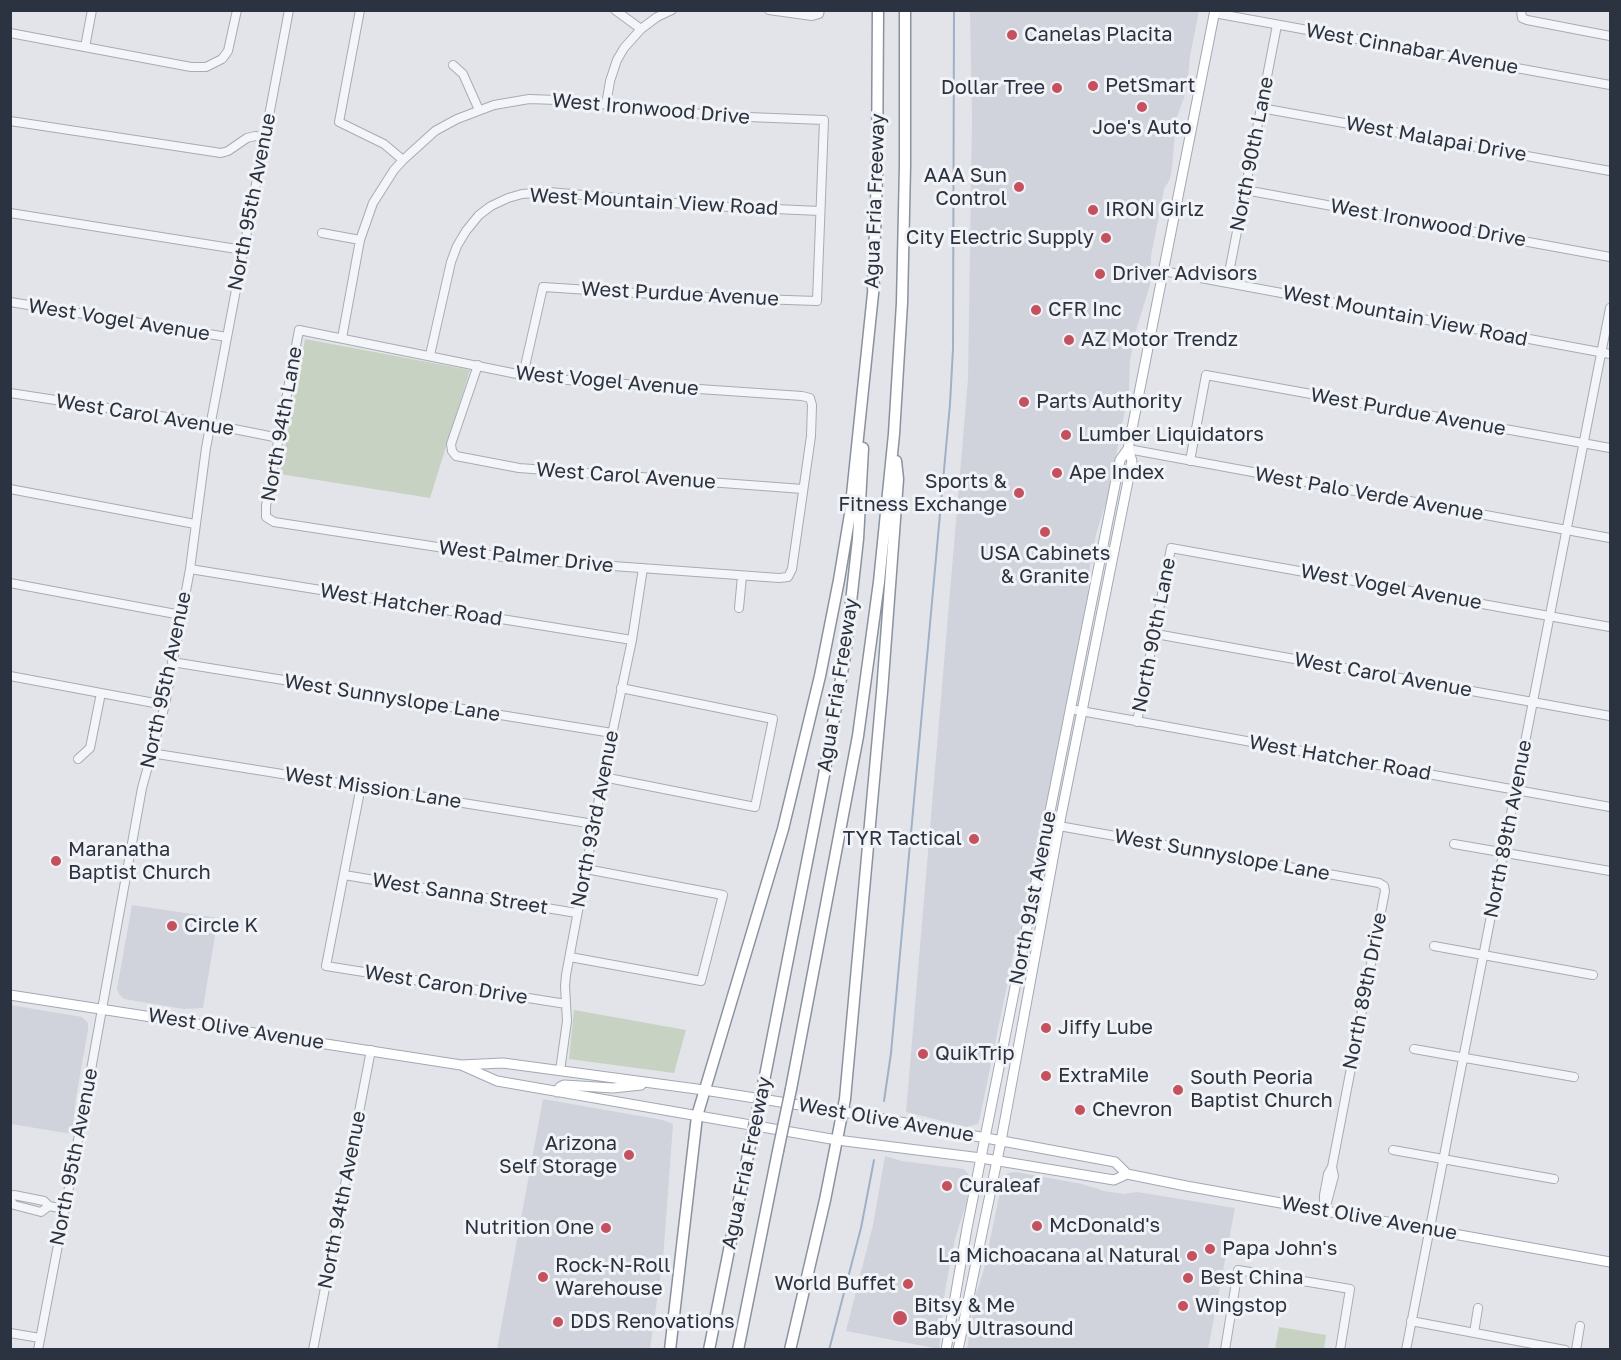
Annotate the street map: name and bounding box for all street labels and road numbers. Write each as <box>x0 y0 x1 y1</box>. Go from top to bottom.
street label: West Cinnabar Avenue <box>1304 18 1520 80</box>
street label: North 90th Lane <box>1225 75 1279 233</box>
street label: West Ironwood Drive <box>551 88 751 130</box>
street label: North 95th Avenue <box>223 111 281 293</box>
street label: West Malapai Drive <box>1344 111 1528 167</box>
street label: Agua Fria Freeway <box>860 113 890 289</box>
street label: West Mountain View Road <box>529 183 779 221</box>
street label: West Ironwood Drive <box>1328 194 1528 252</box>
street label: West Purdue Avenue <box>581 277 779 311</box>
street label: West Mountain View Road <box>1280 280 1530 352</box>
street label: West Vogel Avenue <box>26 294 212 346</box>
street label: North 94th Lane <box>257 345 307 503</box>
street label: West Vogel Avenue <box>514 361 700 401</box>
street label: West Purdue Avenue <box>1308 383 1508 441</box>
street label: West Carol Avenue <box>54 389 236 441</box>
street label: West Carol Avenue <box>535 458 717 494</box>
street label: West Palo Verde Avenue <box>1253 462 1485 526</box>
street label: West Palmer Drive <box>437 536 615 578</box>
street label: North 90th Lane <box>1127 556 1181 714</box>
street label: West Vogel Avenue <box>1298 559 1484 615</box>
street label: West Hatcher Road <box>318 579 504 631</box>
street label: North 95th Avenue <box>136 589 196 771</box>
street label: Agua Fria Freeway <box>812 596 864 774</box>
street label: West Carol Avenue <box>1292 648 1474 702</box>
street label: West Sunnyslope Lane <box>282 669 502 727</box>
street label: North 93rd Avenue <box>566 728 624 910</box>
street label: West Hatcher Road <box>1247 730 1433 786</box>
street label: North 89th Avenue <box>1479 738 1537 920</box>
street label: West Mission Lane <box>283 762 463 814</box>
street label: North 91st Avenue <box>1004 809 1062 987</box>
street label: West Sunnyslope Lane <box>1112 824 1332 886</box>
street label: West Sanna Street <box>370 868 550 920</box>
street label: North 89th Drive <box>1338 910 1392 1072</box>
street label: West Caron Drive <box>363 960 529 1010</box>
street label: West Olive Avenue <box>146 1003 326 1055</box>
street label: North 95th Avenue <box>45 1066 103 1248</box>
street label: Agua Fria Freeway <box>717 1075 777 1251</box>
street label: West Olive Avenue <box>796 1093 976 1147</box>
street label: North 94th Avenue <box>313 1109 371 1291</box>
street label: West Olive Avenue <box>1279 1191 1459 1245</box>

